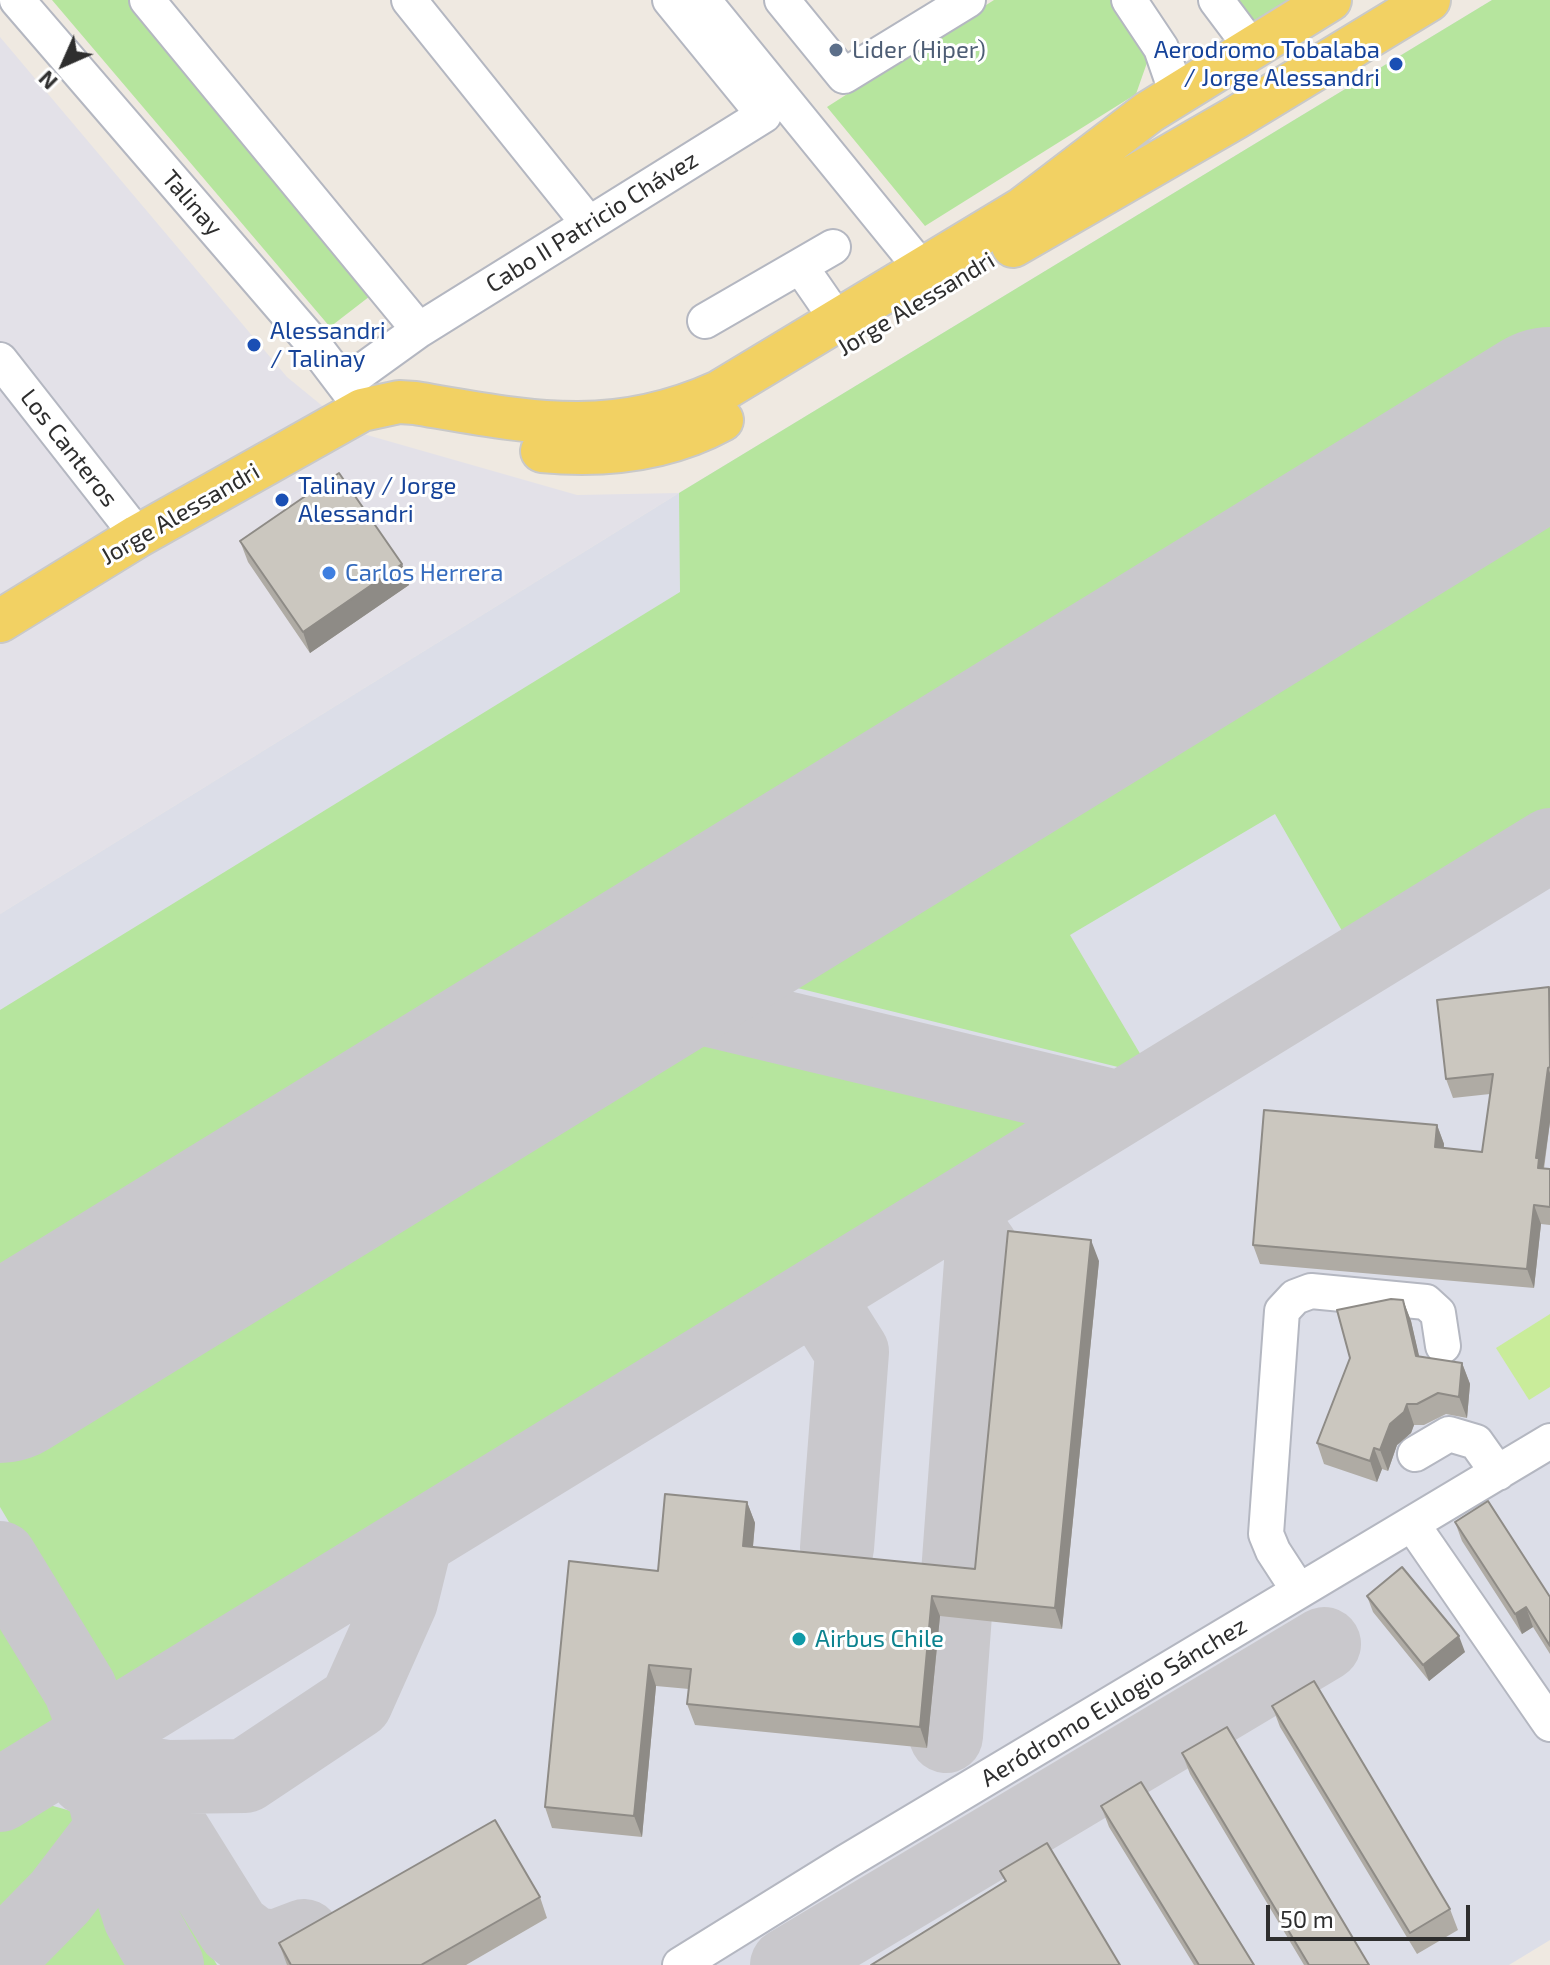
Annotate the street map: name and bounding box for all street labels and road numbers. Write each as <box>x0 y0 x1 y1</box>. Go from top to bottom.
street label: Cabo II Patricio Chávez <box>481 145 703 299</box>
street label: Talinay <box>156 164 228 242</box>
street label: Jorge Alessandri <box>832 246 1000 362</box>
street label: Los Canteros <box>14 383 124 513</box>
street label: Jorge Alessandri <box>95 457 265 571</box>
street label: Aeródromo Eulogio Sánchez <box>976 1611 1252 1793</box>

